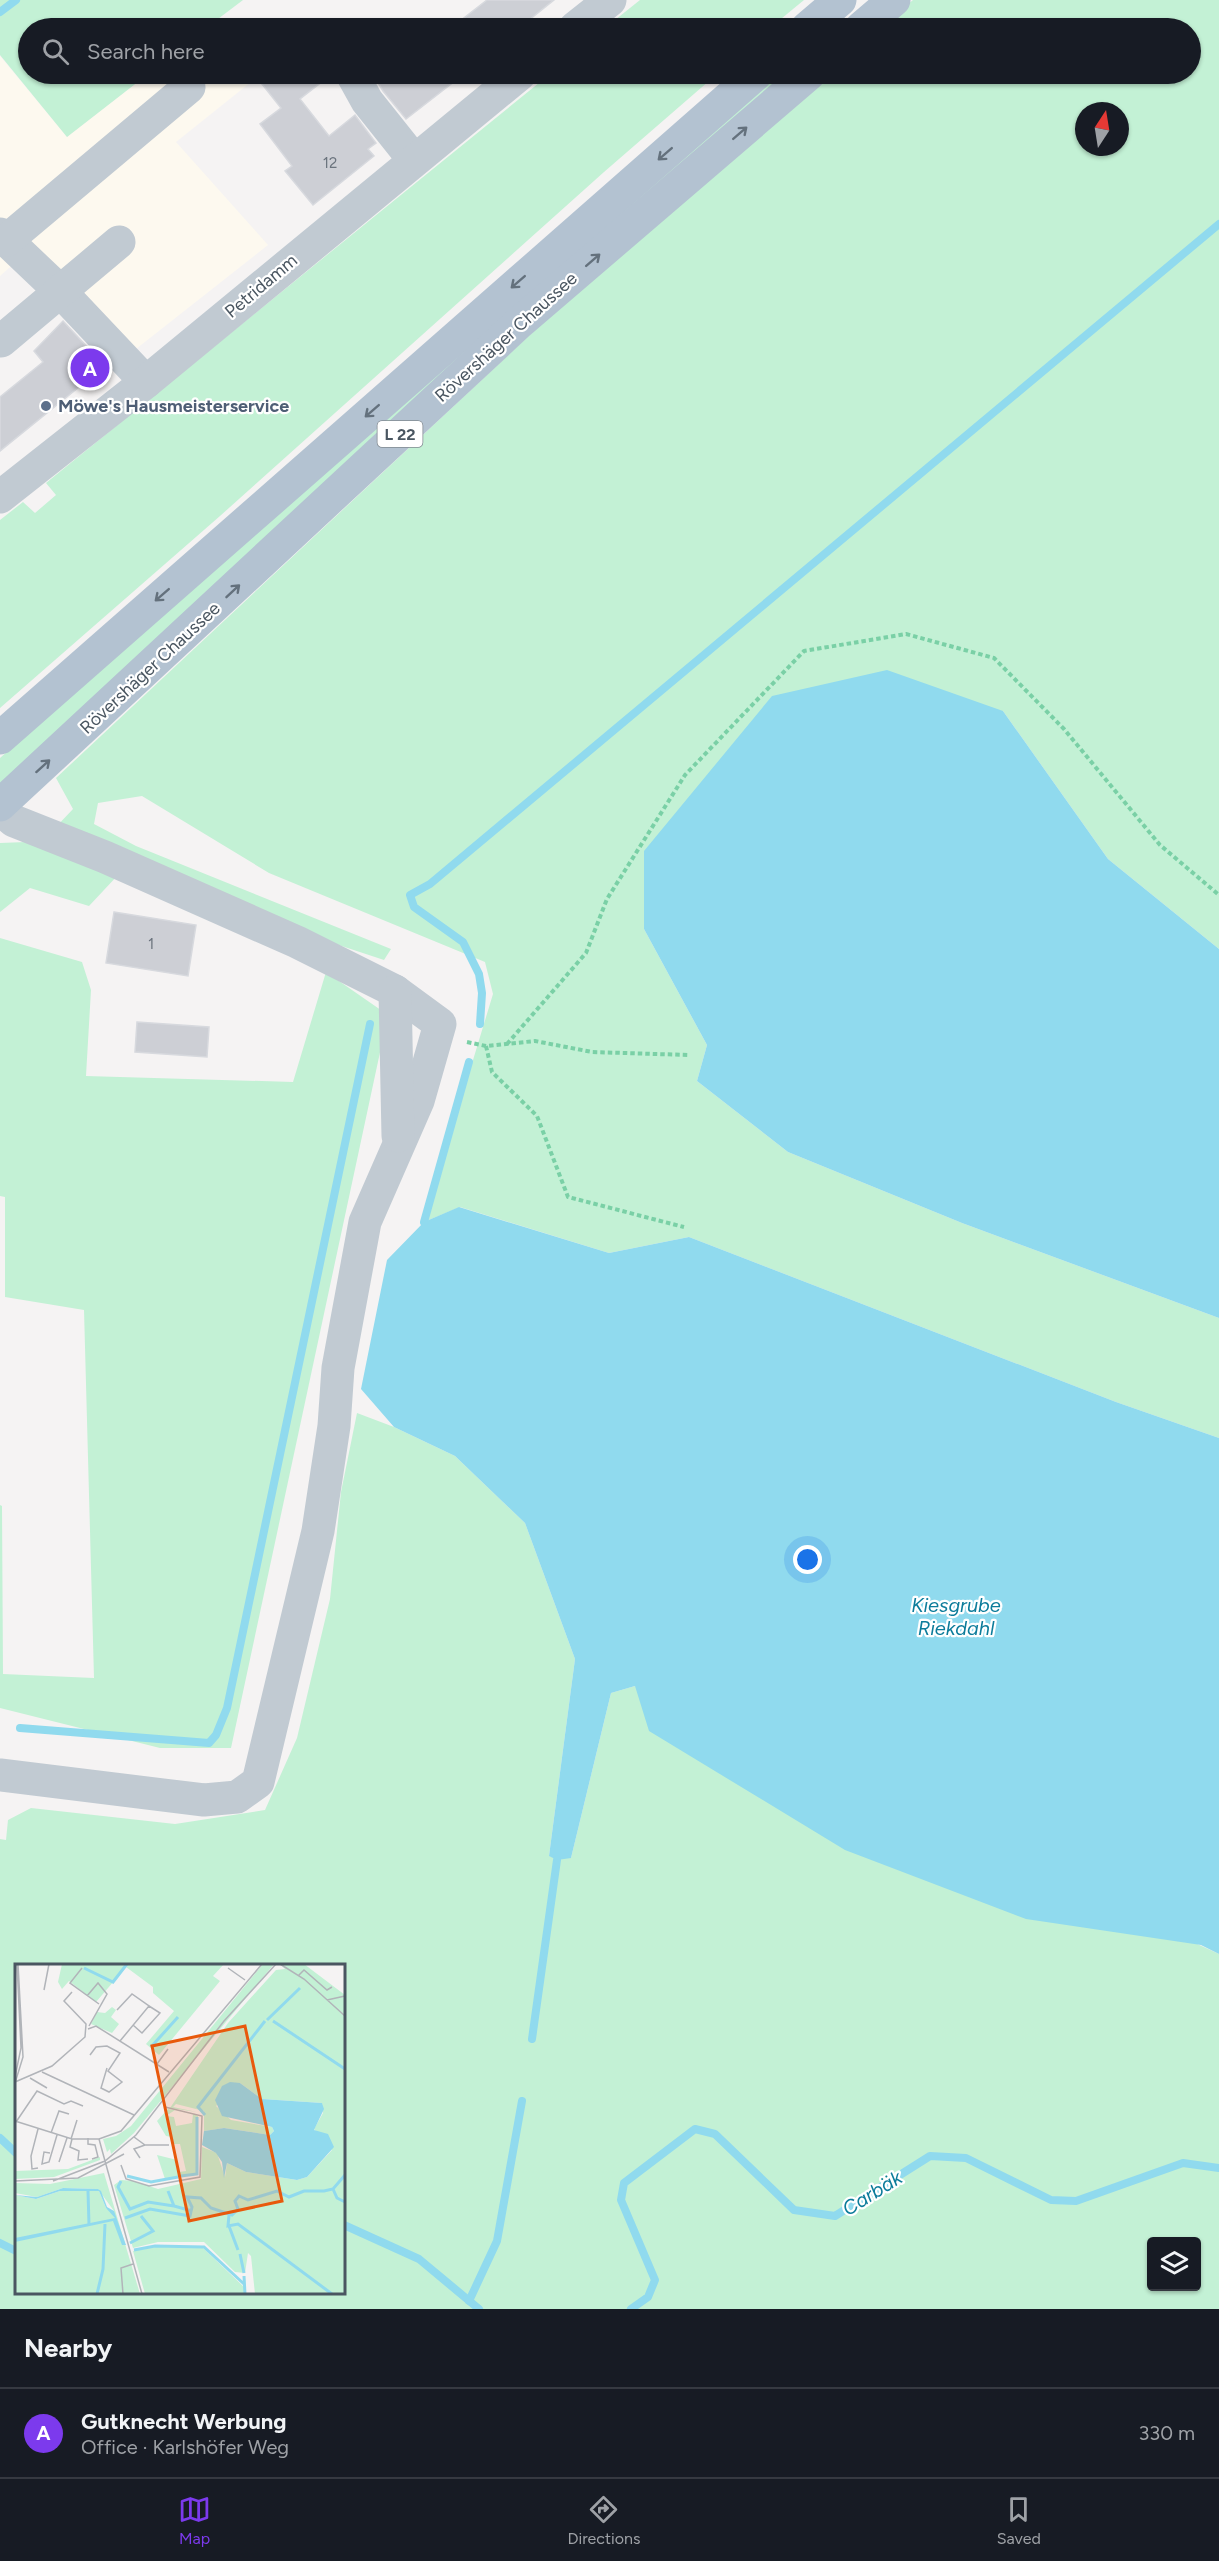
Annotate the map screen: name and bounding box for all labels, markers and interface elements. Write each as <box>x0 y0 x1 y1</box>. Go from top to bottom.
search box <box>18 18 1201 84</box>
icon: search <box>39 35 72 68</box>
text: Search here <box>87 38 205 65</box>
north arrow <box>1075 102 1129 156</box>
one-way arrow <box>732 126 748 139</box>
one-way arrow <box>658 147 673 161</box>
house number: 12 <box>323 154 337 172</box>
street label: Petridamm <box>220 249 302 323</box>
one-way arrow <box>585 253 600 267</box>
street label: Rövershäger Chaussee <box>430 267 582 407</box>
one-way arrow <box>511 275 526 289</box>
pin: A <box>70 346 110 391</box>
place label: Möwe's Hausmeisterservice <box>58 395 289 417</box>
marker: Möwe's Hausmeisterservice <box>39 399 53 413</box>
one-way arrow <box>365 404 380 418</box>
road number: L 22 <box>378 421 422 447</box>
one-way arrow <box>225 584 240 598</box>
one-way arrow <box>155 588 170 602</box>
street label: Rövershäger Chaussee <box>75 597 225 739</box>
one-way arrow <box>35 759 50 773</box>
house number: 1 <box>148 935 154 953</box>
your location <box>793 1545 822 1574</box>
water label: Kiesgrube Riekdahl <box>911 1593 1001 1640</box>
inset map <box>15 1964 345 2294</box>
water label: Carbäk <box>838 2165 908 2221</box>
map controls <box>1147 2237 1201 2291</box>
button: layers <box>1147 2237 1201 2291</box>
text: Nearby <box>24 2332 112 2364</box>
text: Gutknecht Werbung <box>81 2408 286 2435</box>
text: A <box>36 2421 51 2445</box>
text: 330 m <box>1138 2421 1195 2445</box>
text: Office · Karlshöfer Weg <box>81 2435 289 2459</box>
tab: Map <box>178 2493 211 2548</box>
tab: Directions <box>567 2493 640 2548</box>
tab: Saved <box>997 2493 1041 2548</box>

